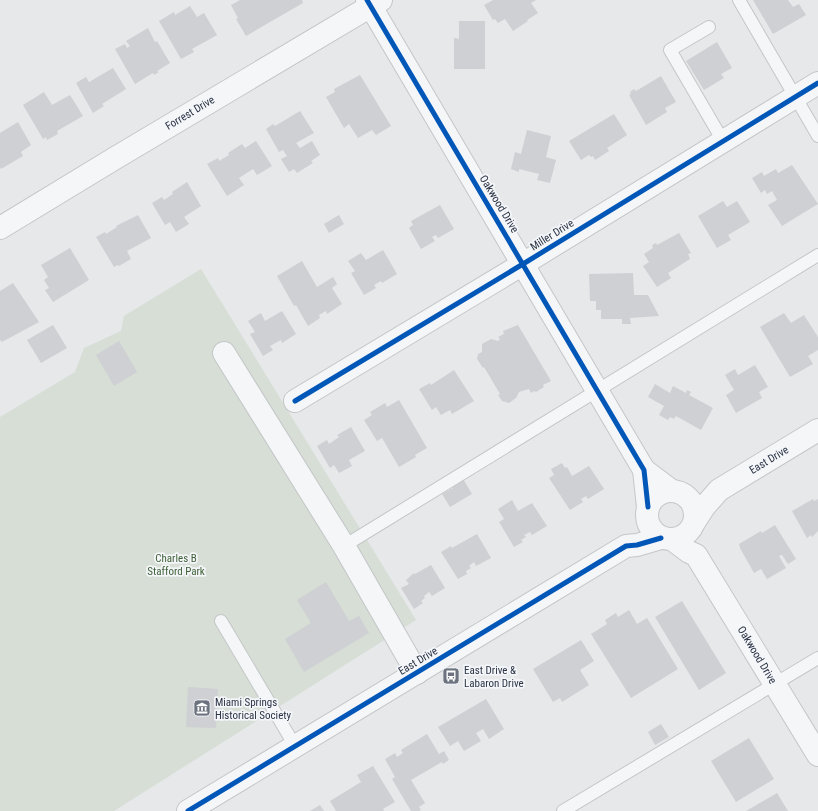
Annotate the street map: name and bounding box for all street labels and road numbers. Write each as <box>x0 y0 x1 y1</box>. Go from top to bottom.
street label: Forrest Drive <box>163 93 217 133</box>
street label: Oakwood Drive <box>477 173 521 235</box>
street label: Miller Drive <box>528 217 576 253</box>
street label: East Drive <box>747 443 791 477</box>
street label: Oakwood Drive <box>735 624 779 686</box>
street label: East Drive <box>396 644 440 678</box>

